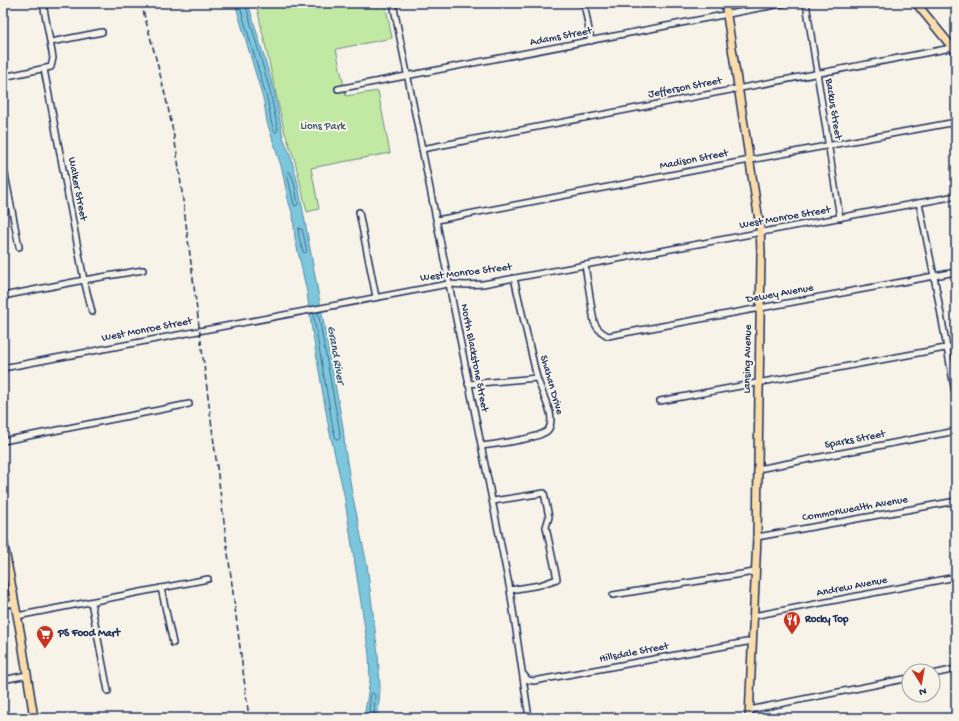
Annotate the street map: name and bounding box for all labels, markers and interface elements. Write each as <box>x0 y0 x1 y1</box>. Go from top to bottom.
street label: Adams Street <box>529 25 594 49</box>
street label: Jefferson Street <box>647 74 724 101</box>
street label: Backus Street <box>822 77 844 142</box>
park label: Lions Park <box>301 121 347 133</box>
street label: Madison Street <box>659 147 731 173</box>
street label: Walker Street <box>65 156 89 223</box>
street label: West Monroe Street <box>739 204 833 232</box>
street label: West Monroe Street <box>420 261 514 285</box>
street label: Dewey Avenue <box>744 282 815 306</box>
street label: North Blackstone Street <box>458 303 491 414</box>
street label: West Monroe Street <box>101 315 195 345</box>
street label: Lansing Avenue <box>741 324 755 394</box>
water label: Grand River <box>323 325 347 388</box>
street label: Shahan Drive <box>537 354 565 416</box>
street label: Sparks Street <box>824 428 888 452</box>
street label: Commonwealth Avenue <box>801 494 909 524</box>
street label: Andrew Avenue <box>816 574 889 600</box>
restaurant icon: Rocky Top <box>782 610 802 635</box>
place label: Rocky Top <box>804 614 849 626</box>
supermarket icon: PS Food Mart <box>35 624 55 649</box>
place label: PS Food Mart <box>57 627 122 640</box>
street label: Hillsdale Street <box>598 640 671 666</box>
north arrow <box>901 663 941 703</box>
text: N <box>918 684 927 697</box>

